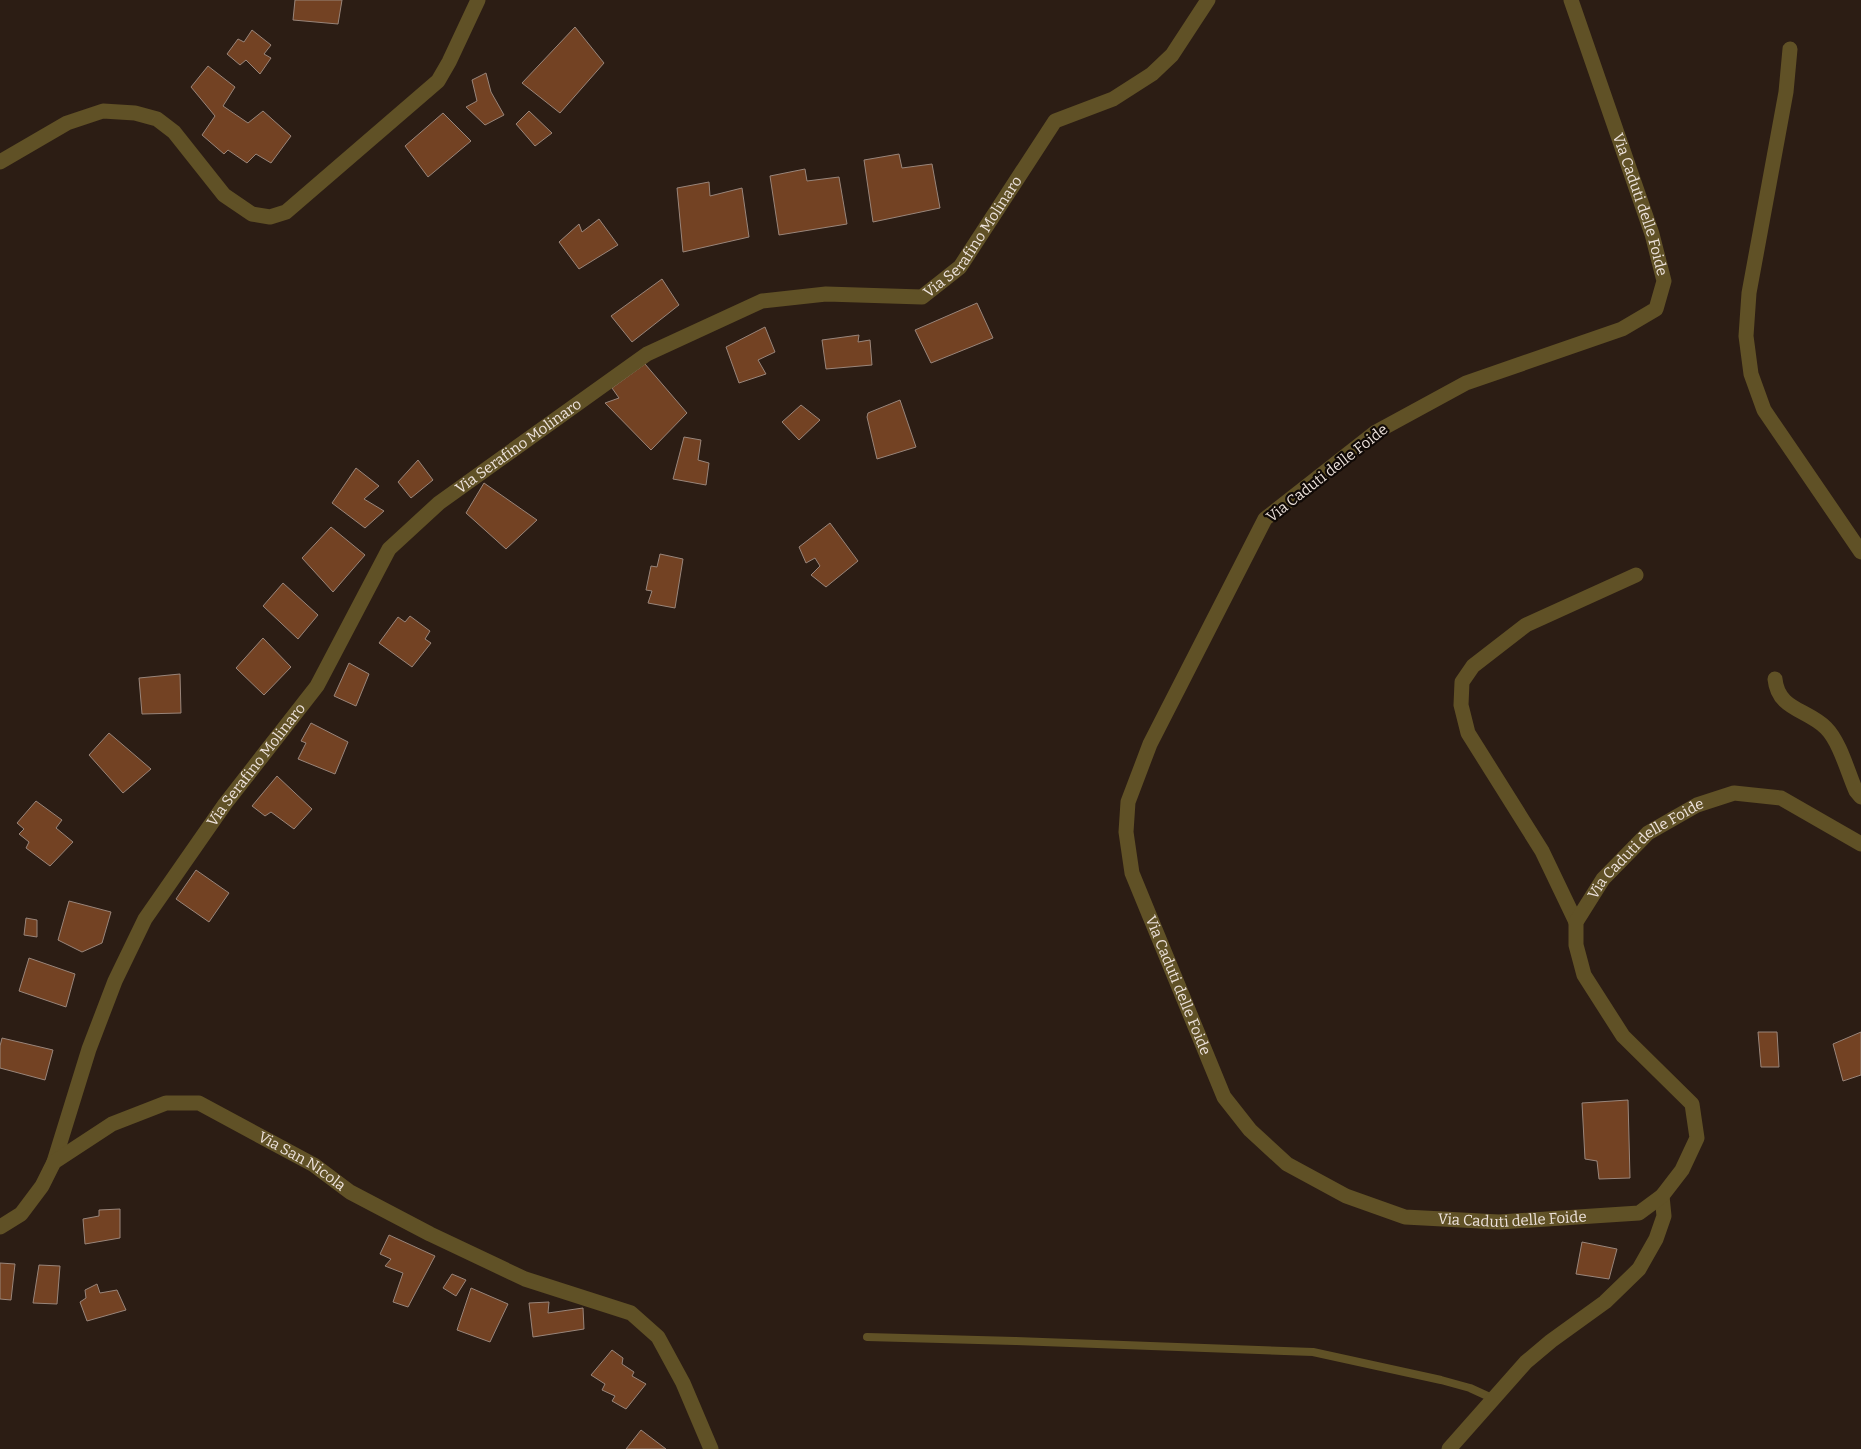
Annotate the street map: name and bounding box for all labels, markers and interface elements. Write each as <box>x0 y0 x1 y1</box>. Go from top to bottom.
street label: Via Caduti delle Foide <box>1609 131 1671 278</box>
street label: Via Serafino Molinaro <box>920 173 1026 301</box>
street label: Via Serafino Molinaro <box>452 395 585 497</box>
street label: Via Caduti delle Foide <box>1263 420 1391 526</box>
street label: Via Serafino Molinaro <box>203 700 309 830</box>
street label: Via Caduti delle Foide <box>1584 794 1706 902</box>
street label: Via Caduti delle Foide <box>1142 913 1215 1058</box>
street label: Via San Nicola <box>255 1128 349 1195</box>
street label: Via Caduti delle Foide <box>1437 1207 1587 1231</box>

